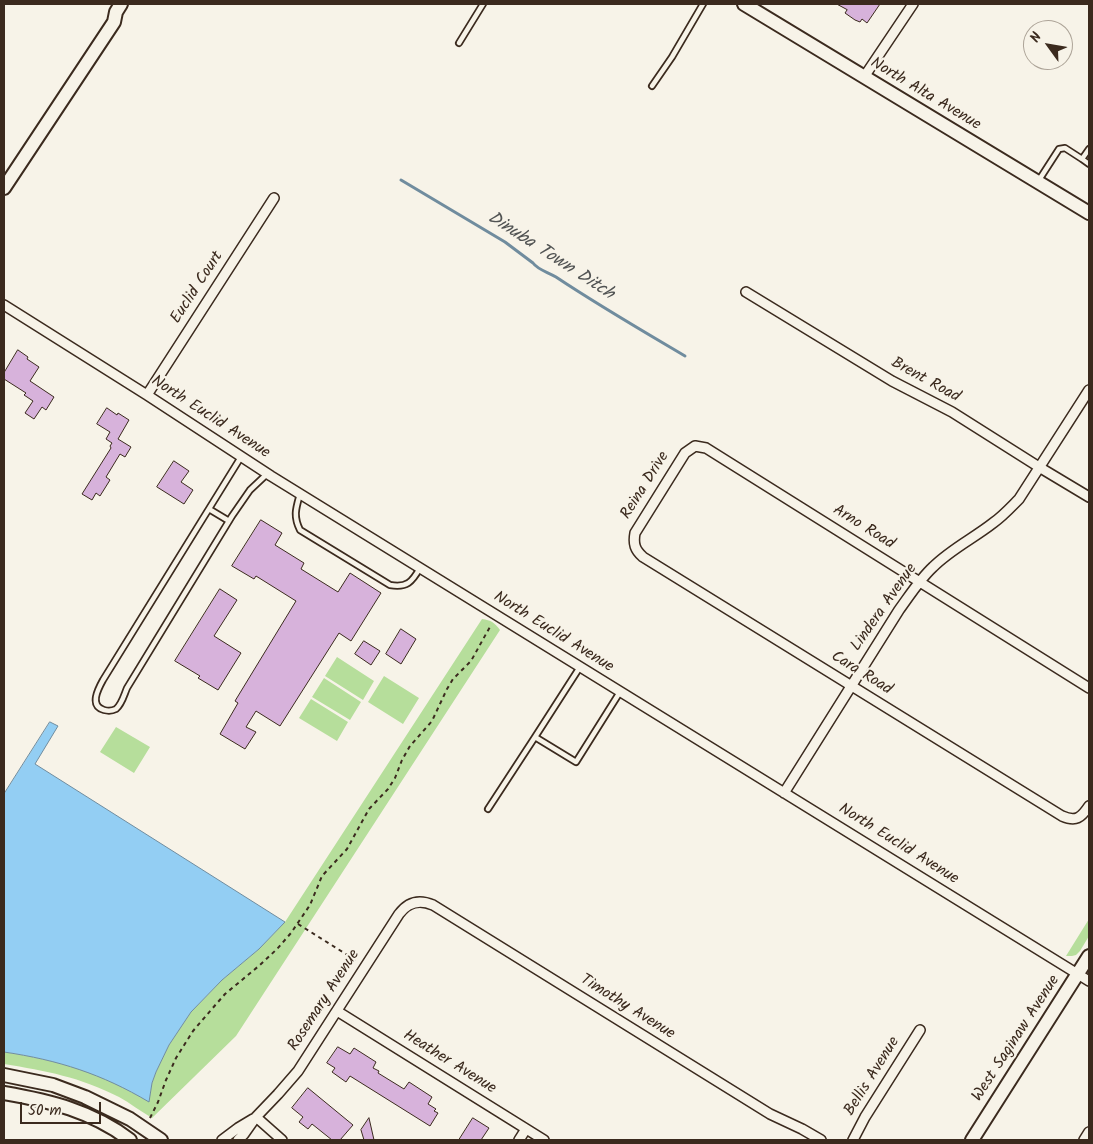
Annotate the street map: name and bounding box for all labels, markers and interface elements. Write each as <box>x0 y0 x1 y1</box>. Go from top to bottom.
north arrow <box>1023 20 1073 70</box>
text: N <box>1024 28 1048 47</box>
street label: North Alta Avenue <box>866 54 984 136</box>
water label: Dinuba Town Ditch <box>483 208 617 306</box>
street label: Euclid Court <box>168 248 228 328</box>
street label: Brent Road <box>887 354 963 408</box>
street label: North Euclid Avenue <box>147 372 273 464</box>
street label: Reina Drive <box>618 449 674 523</box>
street label: Arno Road <box>829 501 897 555</box>
street label: Lindera Avenue <box>848 560 922 656</box>
street label: North Euclid Avenue <box>489 588 617 678</box>
street label: Cara Road <box>827 648 895 700</box>
street label: North Euclid Avenue <box>834 800 962 890</box>
street label: Rosemary Avenue <box>285 947 365 1055</box>
street label: Timothy Avenue <box>576 971 678 1045</box>
street label: West Saginaw Avenue <box>969 972 1065 1106</box>
street label: Heather Avenue <box>399 1027 499 1099</box>
street label: Bellis Avenue <box>841 1034 905 1120</box>
scale bar <box>22 1092 104 1124</box>
text: 50 m <box>28 1099 62 1123</box>

